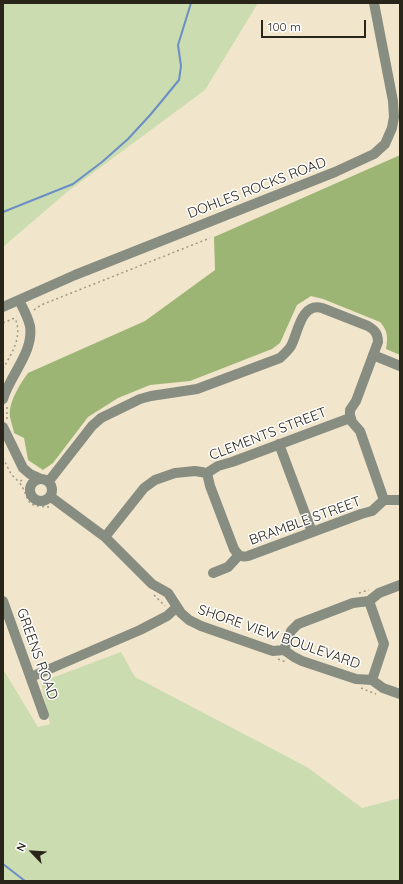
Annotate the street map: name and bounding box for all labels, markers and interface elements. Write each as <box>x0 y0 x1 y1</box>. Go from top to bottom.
scale bar <box>263 12 368 38</box>
text: 100 m <box>268 19 301 34</box>
street label: DOHLES ROCKS ROAD <box>185 154 329 222</box>
street label: CLEMENTS STREET <box>207 404 329 464</box>
street label: BRAMBLE STREET <box>247 493 363 549</box>
street label: SHORE VIEW BOULEVARD <box>196 601 362 673</box>
street label: GREENS ROAD <box>13 606 61 702</box>
north arrow <box>12 832 52 872</box>
text: N <box>13 840 29 854</box>

